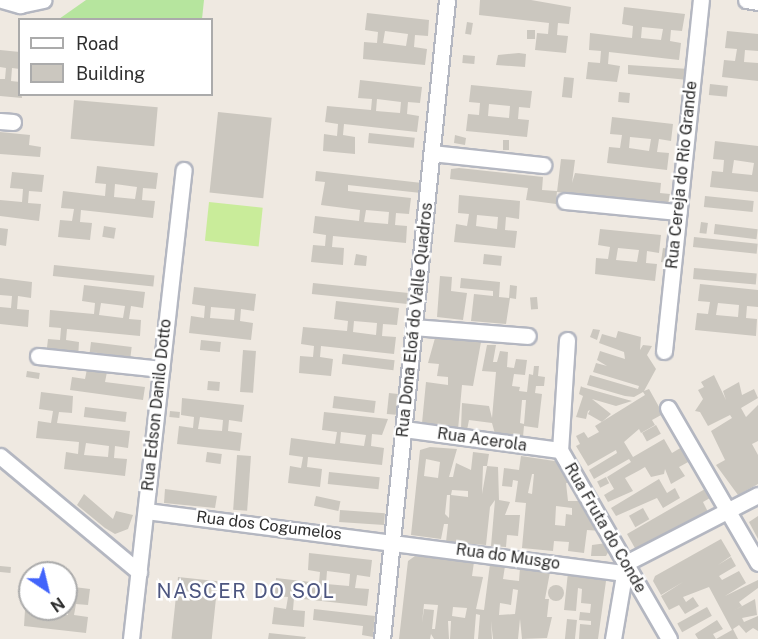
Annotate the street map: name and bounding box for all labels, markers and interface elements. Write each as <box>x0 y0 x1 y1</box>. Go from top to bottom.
legend <box>18 18 213 96</box>
text: Road <box>76 33 119 54</box>
text: Building <box>76 63 145 84</box>
street label: Rua Cereja do Rio Grande <box>663 80 701 270</box>
street label: Rua Dona Eloá do Valle Quadros <box>393 201 437 439</box>
street label: Rua Edson Danilo Dotto <box>138 318 176 492</box>
street label: Rua Acerola <box>436 424 528 456</box>
street label: Rua Fruta do Conde <box>560 460 650 596</box>
street label: Rua dos Cogumelos <box>195 508 343 544</box>
street label: Rua do Musgo <box>454 540 562 574</box>
north arrow <box>18 561 78 621</box>
district label: NASCER DO SOL <box>156 579 336 603</box>
text: N <box>47 593 68 616</box>

